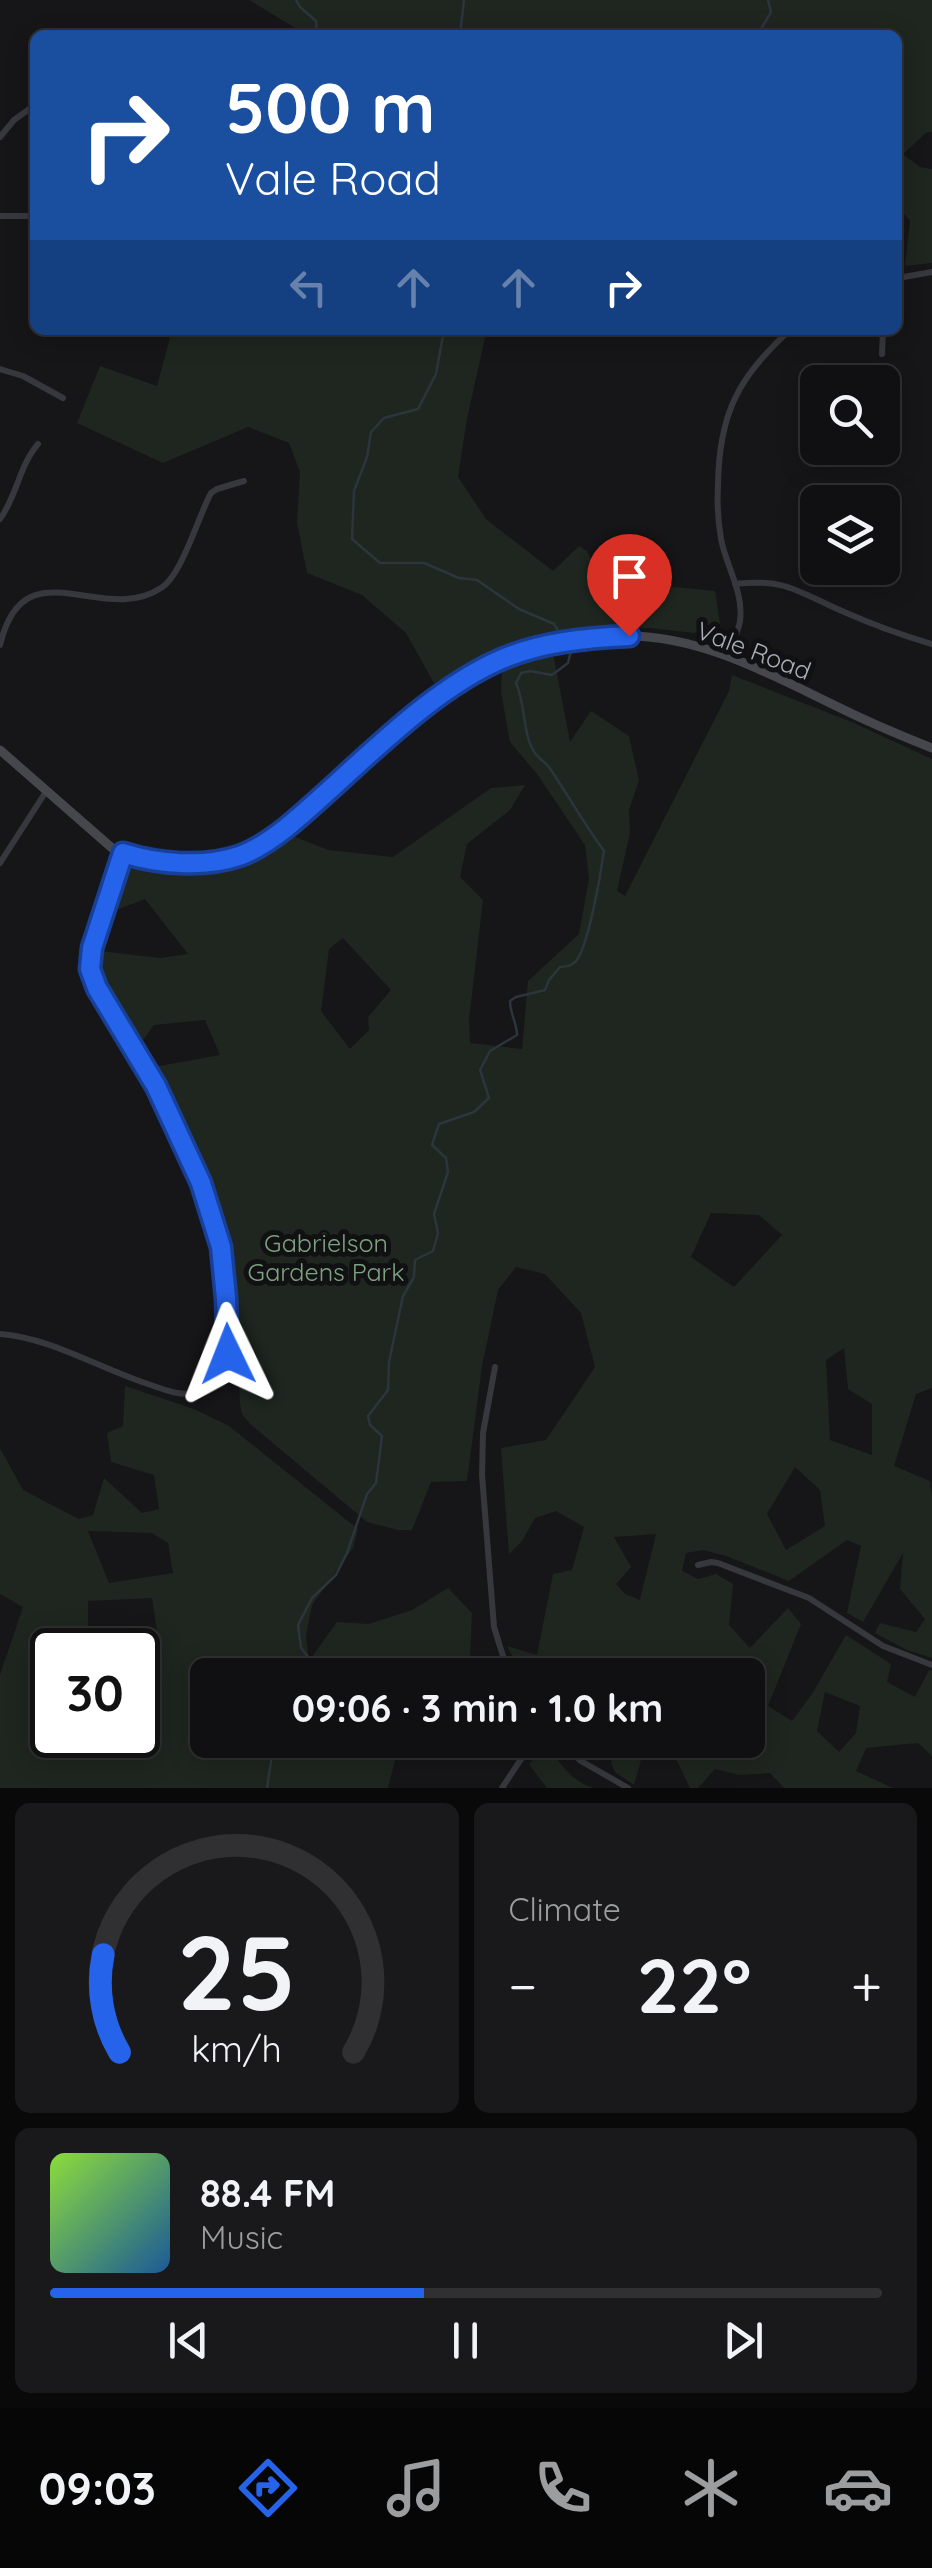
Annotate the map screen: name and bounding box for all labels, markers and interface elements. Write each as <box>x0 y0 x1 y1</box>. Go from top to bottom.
text: 500 m <box>225 63 435 151</box>
icon: right <box>60 70 190 200</box>
text: Vale Road <box>225 150 441 206</box>
icon: left <box>281 260 336 315</box>
icon: ahead <box>386 260 441 315</box>
icon: ahead <box>491 260 546 315</box>
icon: right <box>596 260 651 315</box>
map controls <box>800 365 900 585</box>
button: search <box>800 365 900 465</box>
button: layers <box>800 485 900 585</box>
pin <box>587 534 672 637</box>
icon: arrive <box>602 549 657 604</box>
street label: Vale Road <box>692 614 816 686</box>
park label: Gabrielson Gardens Park <box>247 1227 405 1287</box>
position arrow <box>176 1302 280 1406</box>
speed limit sign: 30 <box>30 1628 160 1758</box>
text: 09:06 · 3 min · 1.0 km <box>292 1684 663 1732</box>
text: Climate <box>509 1889 621 1929</box>
text: 25 <box>177 1906 296 2036</box>
text: 22° <box>637 1938 751 2032</box>
text: − <box>509 1951 537 2020</box>
text: + <box>851 1951 882 2020</box>
text: km/h <box>191 2026 282 2071</box>
text: 88.4 FM <box>200 2169 335 2217</box>
text: Music <box>200 2217 283 2257</box>
icon: previous <box>161 2313 216 2368</box>
icon: pause <box>438 2313 493 2368</box>
icon: next <box>716 2313 771 2368</box>
icon: directions <box>233 2453 303 2523</box>
icon: music <box>381 2453 451 2523</box>
icon: phone <box>528 2453 598 2523</box>
icon: climate <box>676 2453 746 2523</box>
icon: car <box>823 2453 893 2523</box>
text: 09:03 <box>39 2460 156 2516</box>

